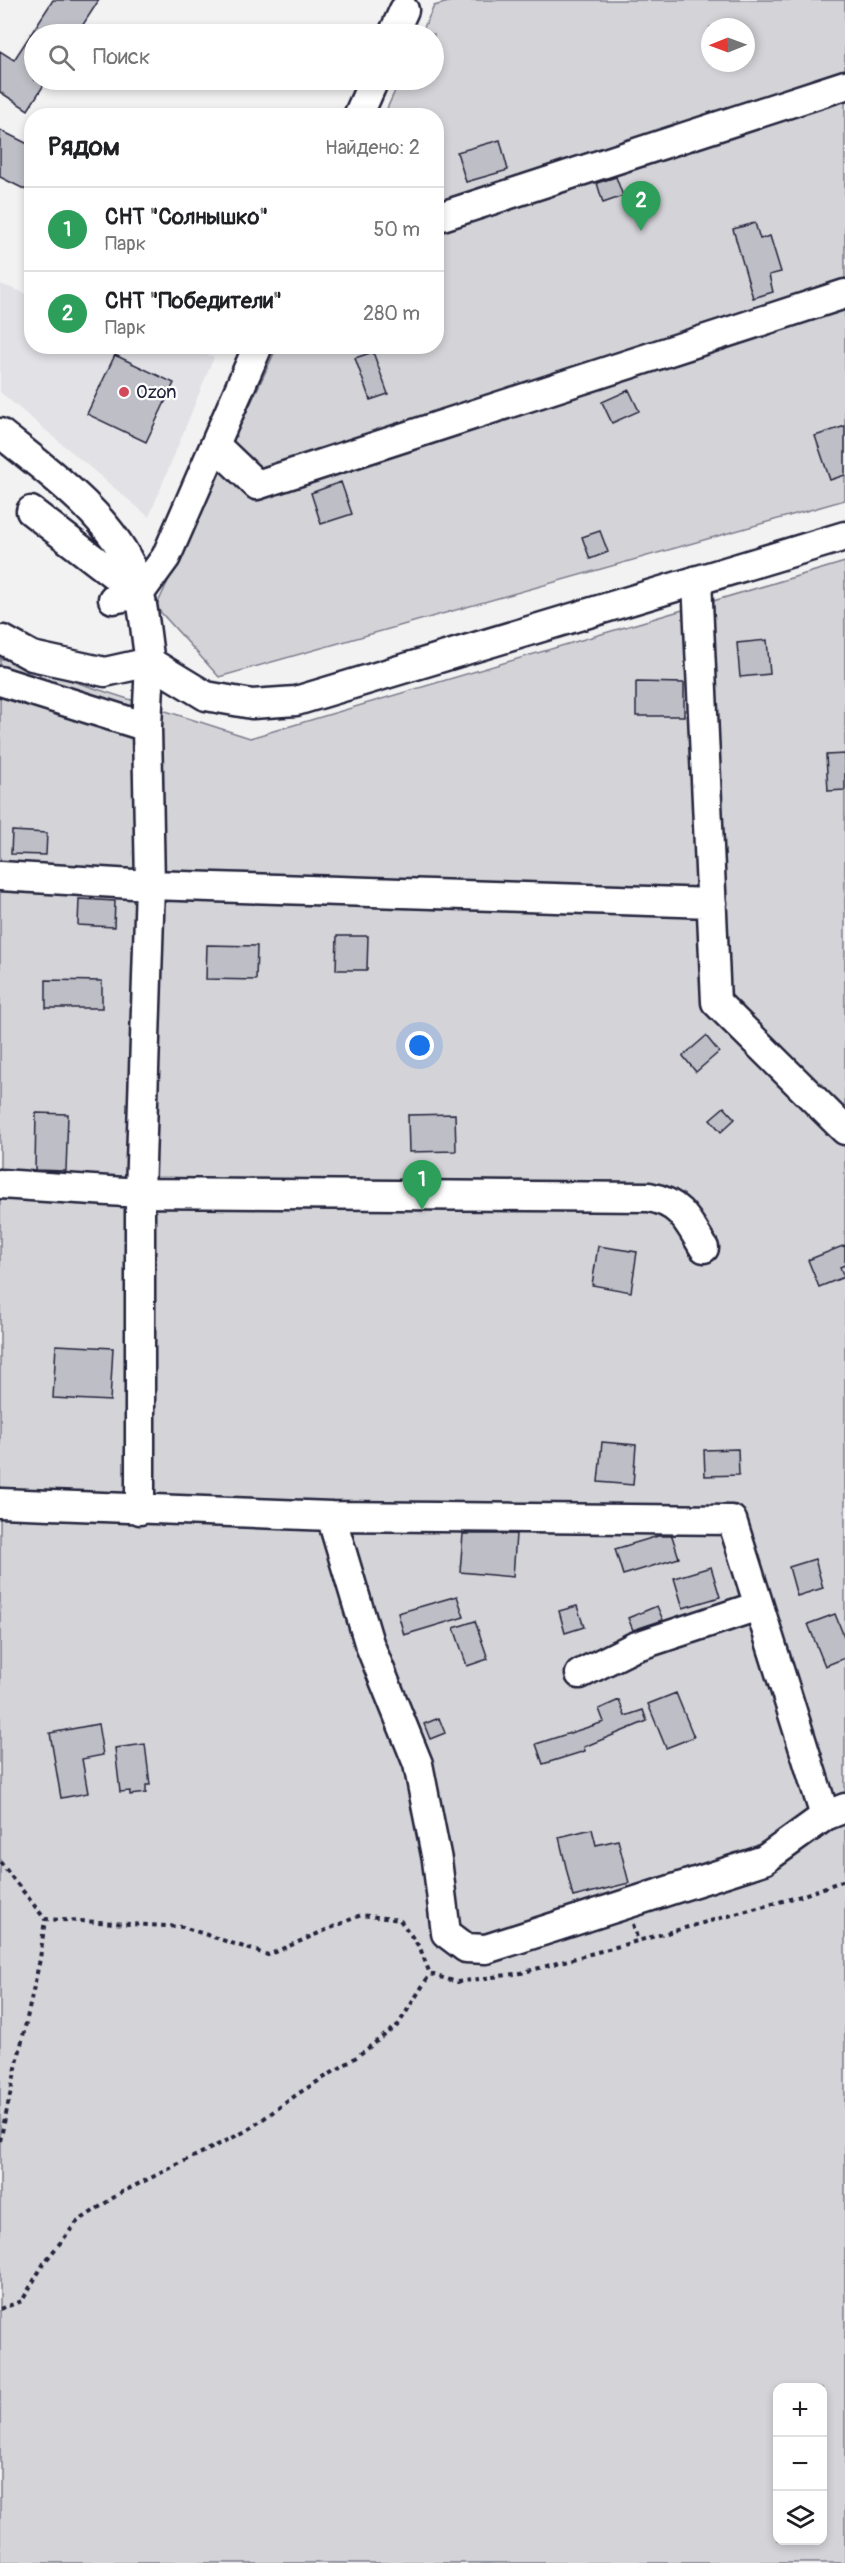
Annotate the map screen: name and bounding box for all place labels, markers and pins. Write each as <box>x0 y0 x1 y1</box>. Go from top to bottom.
pin: 2 <box>622 182 660 231</box>
place label: Ozon <box>136 381 176 404</box>
marker: Ozon <box>117 385 131 399</box>
pin: 1 <box>402 1160 442 1210</box>

